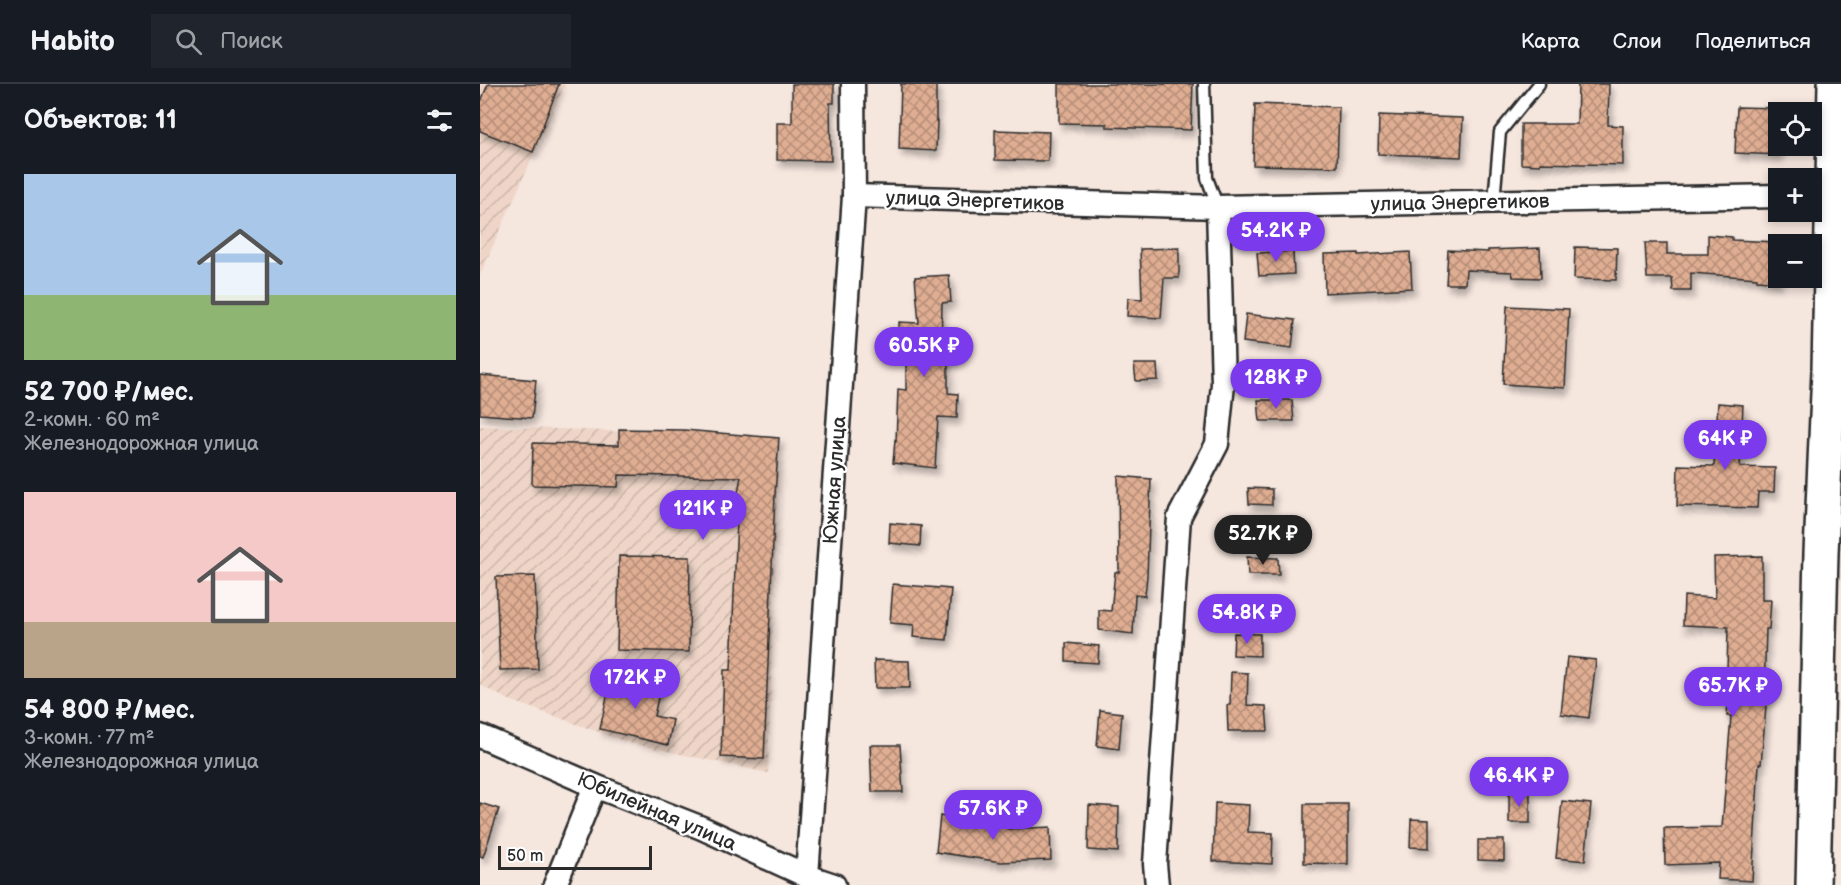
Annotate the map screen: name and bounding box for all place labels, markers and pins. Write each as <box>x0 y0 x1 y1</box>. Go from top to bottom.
pin: 54.2K ₽ <box>1221 212 1331 263</box>
pin: 60.5K ₽ <box>869 327 979 378</box>
pin: 128K ₽ <box>1227 359 1325 410</box>
pin: 64K ₽ <box>1683 420 1767 471</box>
pin: 121K ₽ <box>654 490 752 541</box>
pin: 52.7K ₽ <box>1208 515 1318 566</box>
pin: 54.8K ₽ <box>1192 594 1302 645</box>
pin: 172K ₽ <box>586 659 684 710</box>
pin: 65.7K ₽ <box>1678 667 1788 718</box>
pin: 46.4K ₽ <box>1464 757 1574 808</box>
pin: 57.6K ₽ <box>938 790 1048 841</box>

